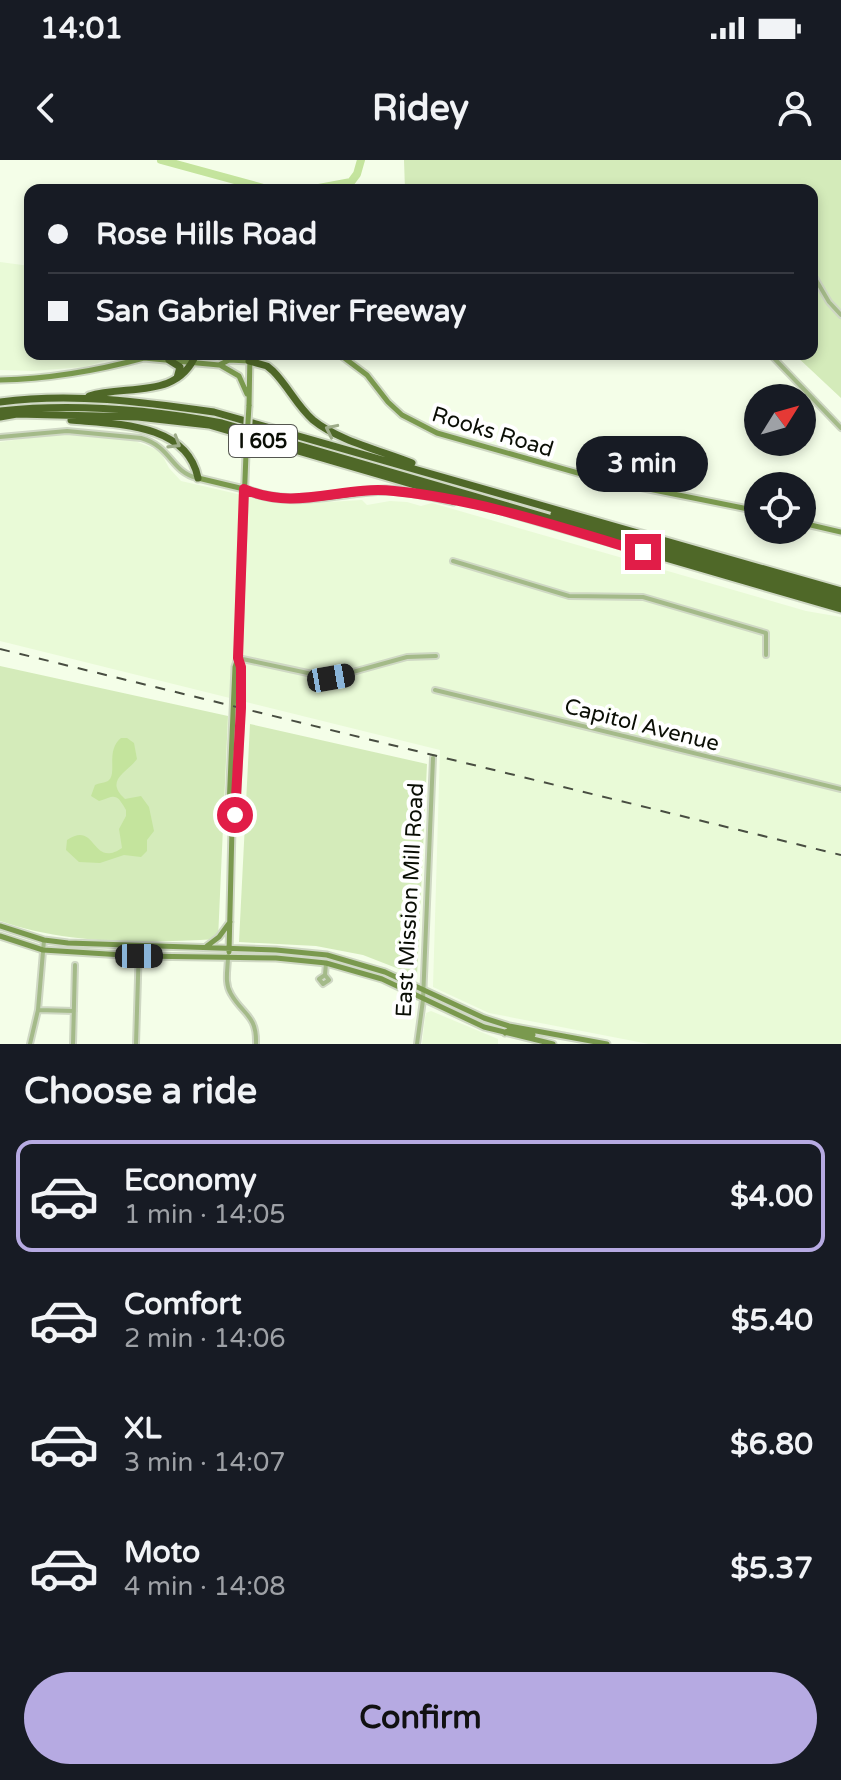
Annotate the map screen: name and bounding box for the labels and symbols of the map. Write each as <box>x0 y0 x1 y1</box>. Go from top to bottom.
north arrow <box>744 384 816 456</box>
street label: Rooks Road <box>429 401 557 463</box>
one-way arrow <box>324 424 339 440</box>
road number: I 605 <box>229 425 297 457</box>
one-way arrow <box>166 433 181 448</box>
callout: 3 min <box>577 436 709 492</box>
route end <box>625 534 661 570</box>
car <box>305 662 357 694</box>
street label: Capitol Avenue <box>562 693 722 757</box>
street label: East Mission Mill Road <box>391 782 429 1018</box>
route start <box>217 797 253 833</box>
car <box>115 944 163 968</box>

